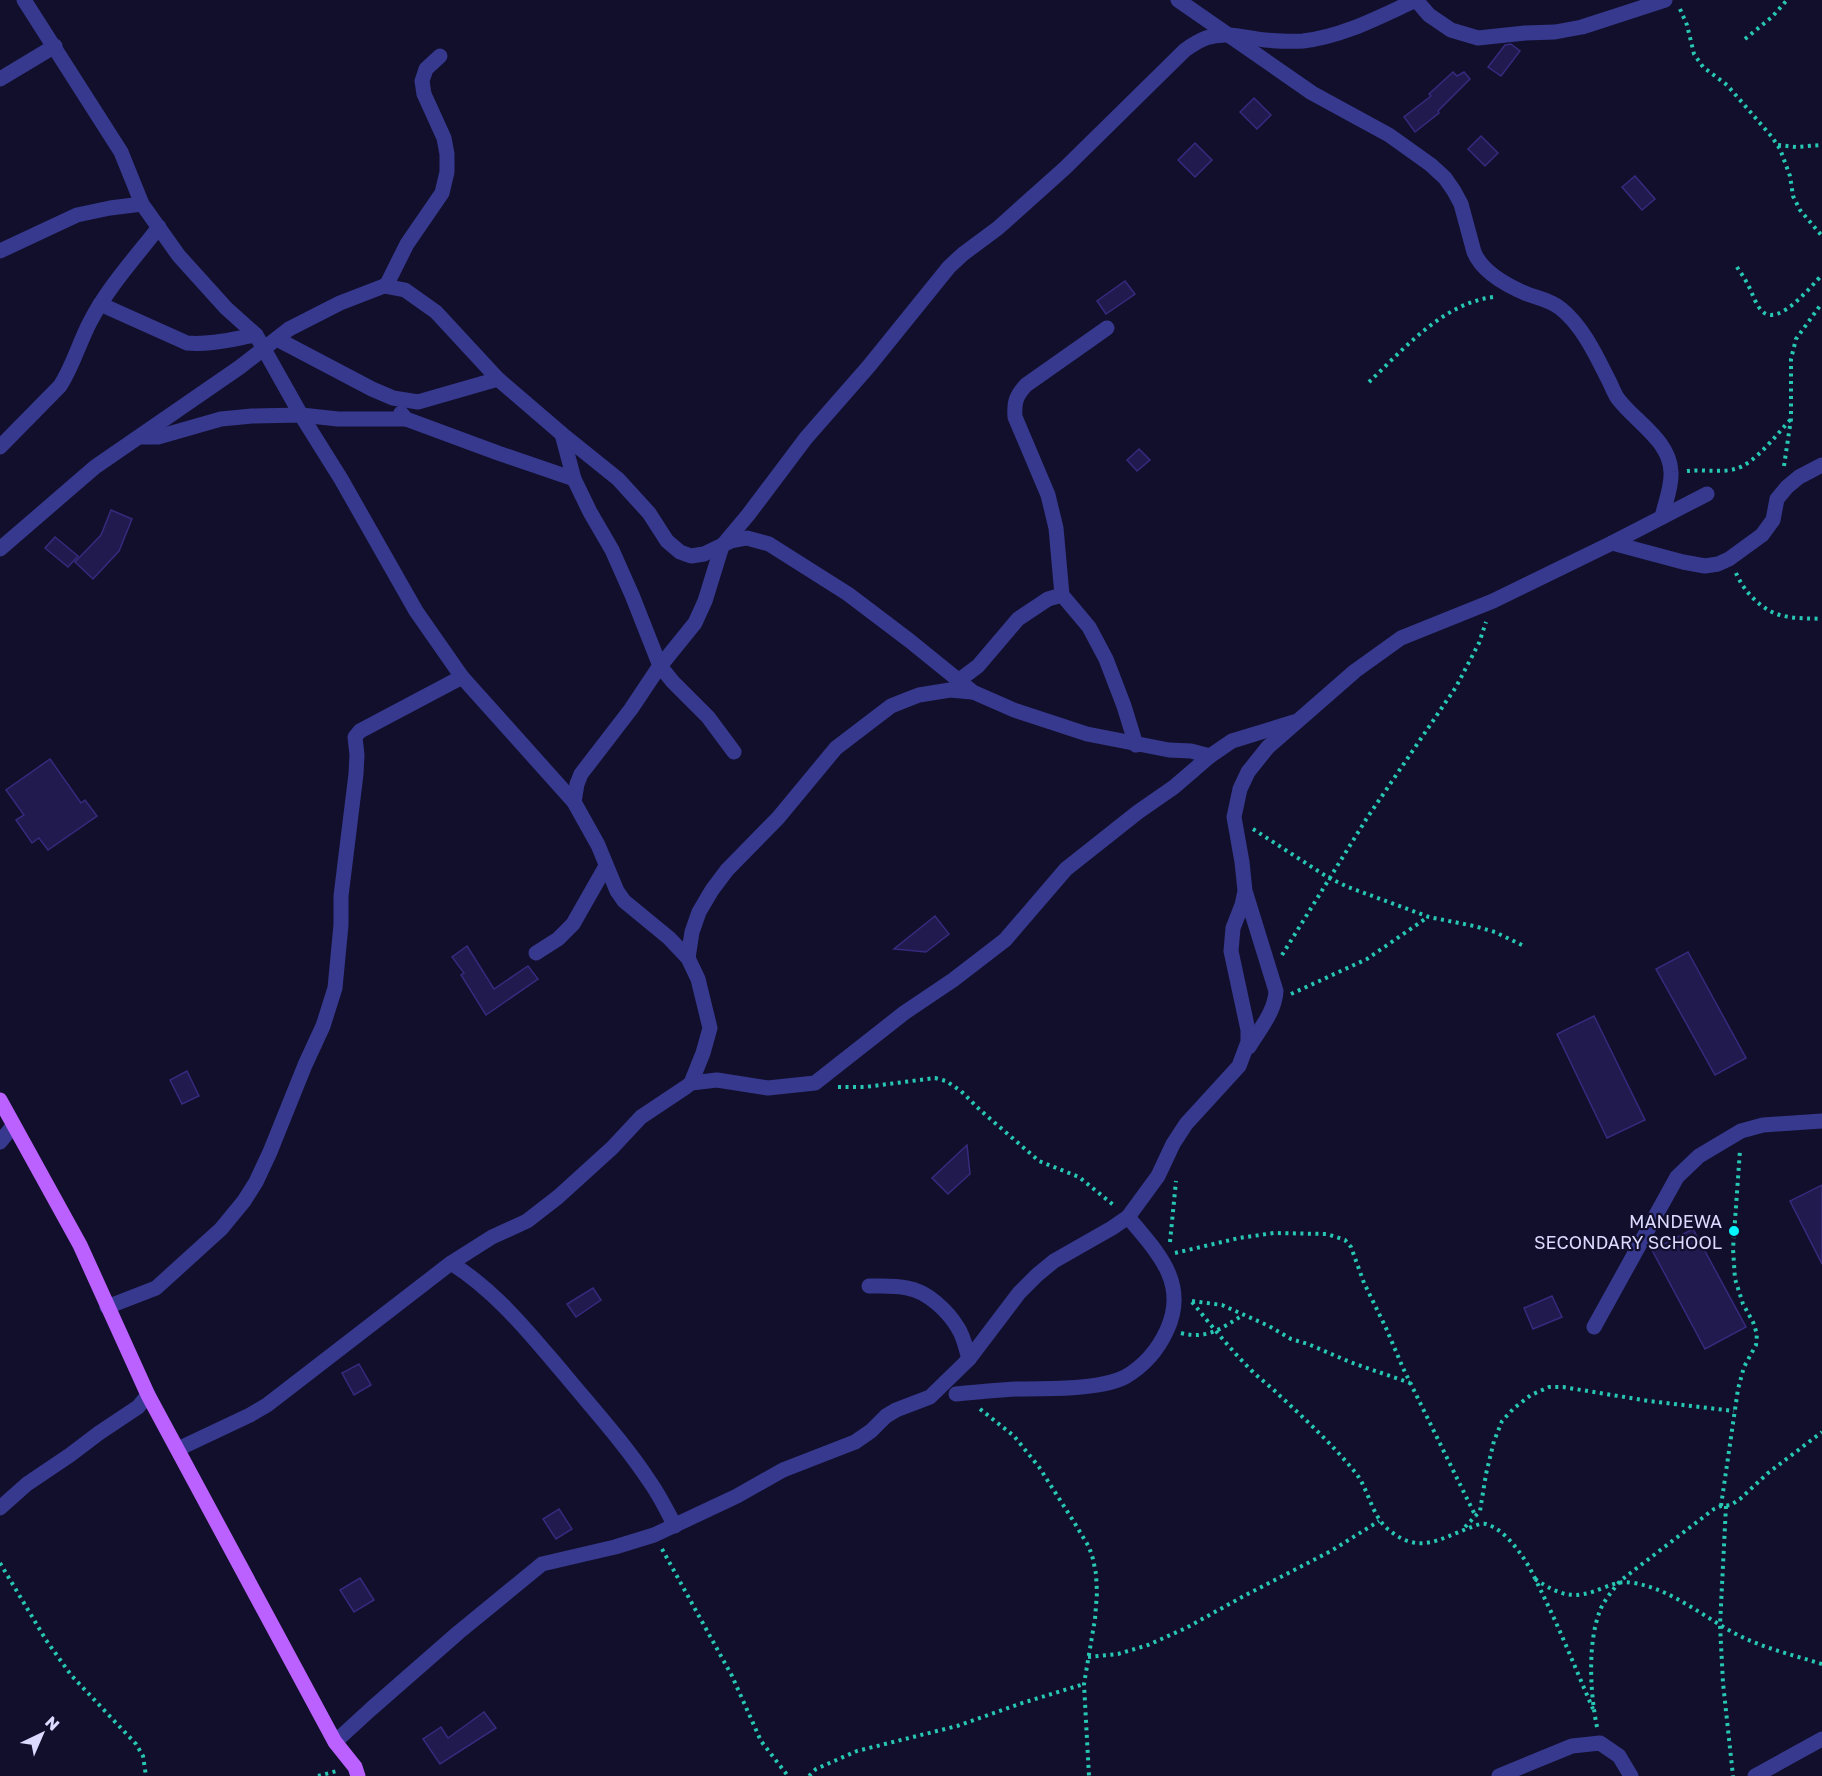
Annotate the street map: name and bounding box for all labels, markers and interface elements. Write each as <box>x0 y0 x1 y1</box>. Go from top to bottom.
place label: MANDEWA SECONDARY SCHOOL <box>1534 1210 1722 1253</box>
marker: MANDEWA SECONDARY SCHOOL <box>1727 1224 1741 1238</box>
north arrow <box>12 1704 72 1764</box>
text: N <box>41 1712 64 1735</box>

